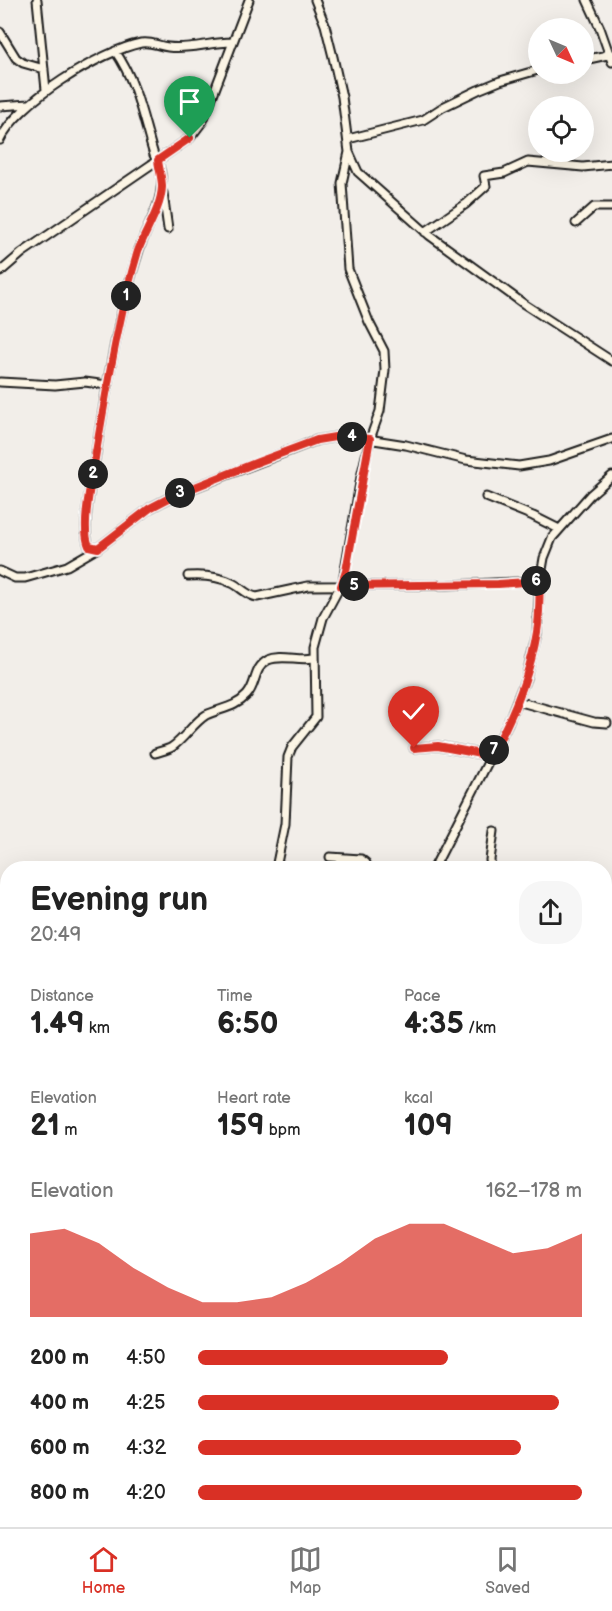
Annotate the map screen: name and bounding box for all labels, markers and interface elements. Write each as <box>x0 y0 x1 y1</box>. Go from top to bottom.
north arrow <box>528 18 594 84</box>
map controls <box>528 18 594 162</box>
pin <box>164 76 215 138</box>
icon: arrive <box>173 85 206 118</box>
button: locate <box>528 96 594 162</box>
pin: 1 <box>111 281 141 311</box>
text: 1 <box>123 286 129 305</box>
pin: 4 <box>337 422 367 452</box>
text: 4 <box>347 427 357 446</box>
pin: 2 <box>78 459 108 489</box>
text: 2 <box>88 464 98 483</box>
pin: 3 <box>165 478 195 508</box>
text: 3 <box>175 483 185 502</box>
pin: 6 <box>521 566 551 596</box>
pin: 5 <box>339 571 369 601</box>
text: 6 <box>531 571 541 590</box>
text: 5 <box>349 576 359 595</box>
pin <box>388 686 439 748</box>
icon: check <box>397 695 430 728</box>
pin: 7 <box>479 735 509 765</box>
text: 7 <box>490 740 498 759</box>
text: Evening run <box>30 880 208 920</box>
button: share <box>519 881 582 944</box>
text: 20:49 <box>30 923 81 947</box>
text: Distance <box>30 987 94 1006</box>
text: Time <box>217 987 252 1006</box>
text: Pace <box>404 987 440 1006</box>
text: 1.49 <box>30 1006 84 1042</box>
text: 6:50 <box>217 1006 278 1042</box>
text: 4:35 <box>404 1006 464 1042</box>
text: km <box>84 1019 110 1038</box>
text: /km <box>464 1019 496 1038</box>
text: Elevation <box>30 1089 97 1108</box>
text: Heart rate <box>217 1089 291 1108</box>
text: kcal <box>404 1089 433 1108</box>
text: 21 <box>30 1108 60 1144</box>
text: 159 <box>217 1108 265 1144</box>
text: 109 <box>404 1108 453 1144</box>
text: m <box>60 1121 78 1140</box>
text: bpm <box>265 1121 300 1140</box>
text: Elevation <box>30 1179 113 1203</box>
text: 162–178 m <box>486 1179 582 1203</box>
text: 200 m <box>30 1346 89 1370</box>
text: 4:50 <box>126 1346 165 1370</box>
text: 400 m <box>30 1391 89 1415</box>
text: 4:25 <box>126 1391 166 1415</box>
text: 600 m <box>30 1436 90 1460</box>
text: 4:32 <box>126 1436 166 1460</box>
text: 800 m <box>30 1481 89 1505</box>
text: 4:20 <box>126 1481 166 1505</box>
tab: Home <box>82 1543 125 1598</box>
tab: Map <box>289 1543 322 1598</box>
tab: Saved <box>485 1543 530 1598</box>

